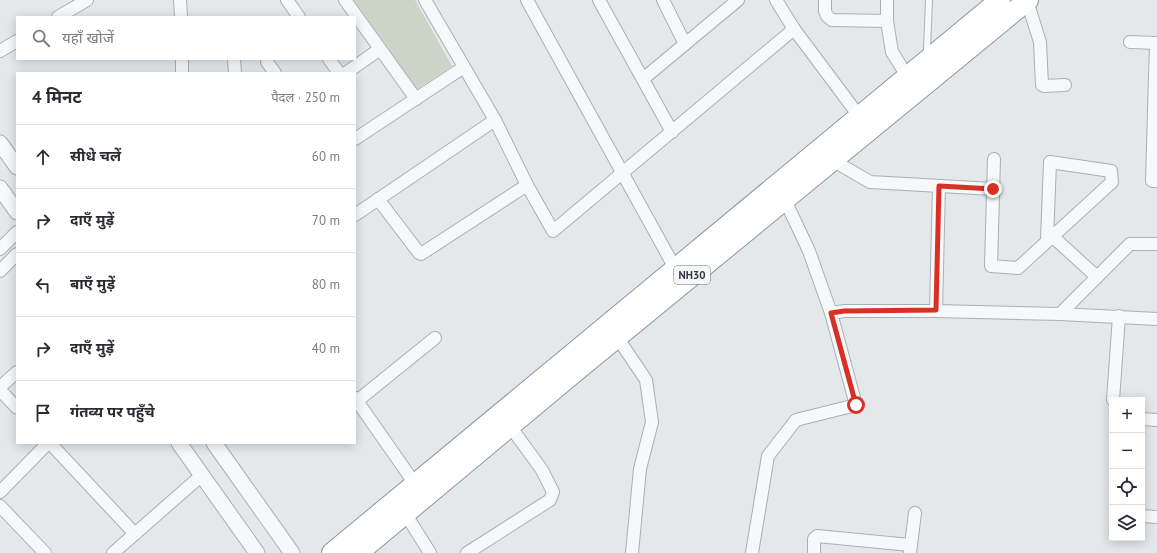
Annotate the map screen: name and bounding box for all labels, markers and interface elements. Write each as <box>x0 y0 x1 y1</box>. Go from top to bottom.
search box <box>16 16 356 60</box>
icon: search <box>30 27 52 49</box>
text: यहाँ खोजें <box>62 28 114 47</box>
text: 4 मिनट <box>32 86 82 108</box>
text: पैदल · 250 m <box>271 89 340 106</box>
icon: ahead <box>32 146 54 168</box>
text: सीधे चलें <box>70 146 121 165</box>
text: 60 m <box>312 148 340 165</box>
route end <box>984 180 1002 198</box>
icon: right <box>32 210 54 232</box>
text: दाएँ मुड़ें <box>70 210 114 229</box>
text: 70 m <box>312 212 340 229</box>
road number: NH30 <box>674 266 710 284</box>
icon: left <box>32 274 54 296</box>
text: बाएँ मुड़ें <box>70 274 115 293</box>
text: 80 m <box>312 276 340 293</box>
icon: right <box>32 338 54 360</box>
text: दाएँ मुड़ें <box>70 338 114 357</box>
text: 40 m <box>312 340 340 357</box>
route start <box>847 396 865 414</box>
map controls <box>1109 397 1145 541</box>
button: + <box>1109 397 1145 433</box>
icon: arrive <box>32 402 54 424</box>
text: गंतव्य पर पहुँचे <box>70 402 155 421</box>
button: − <box>1109 433 1145 469</box>
button: locate <box>1109 469 1145 505</box>
button: layers <box>1109 505 1145 541</box>

